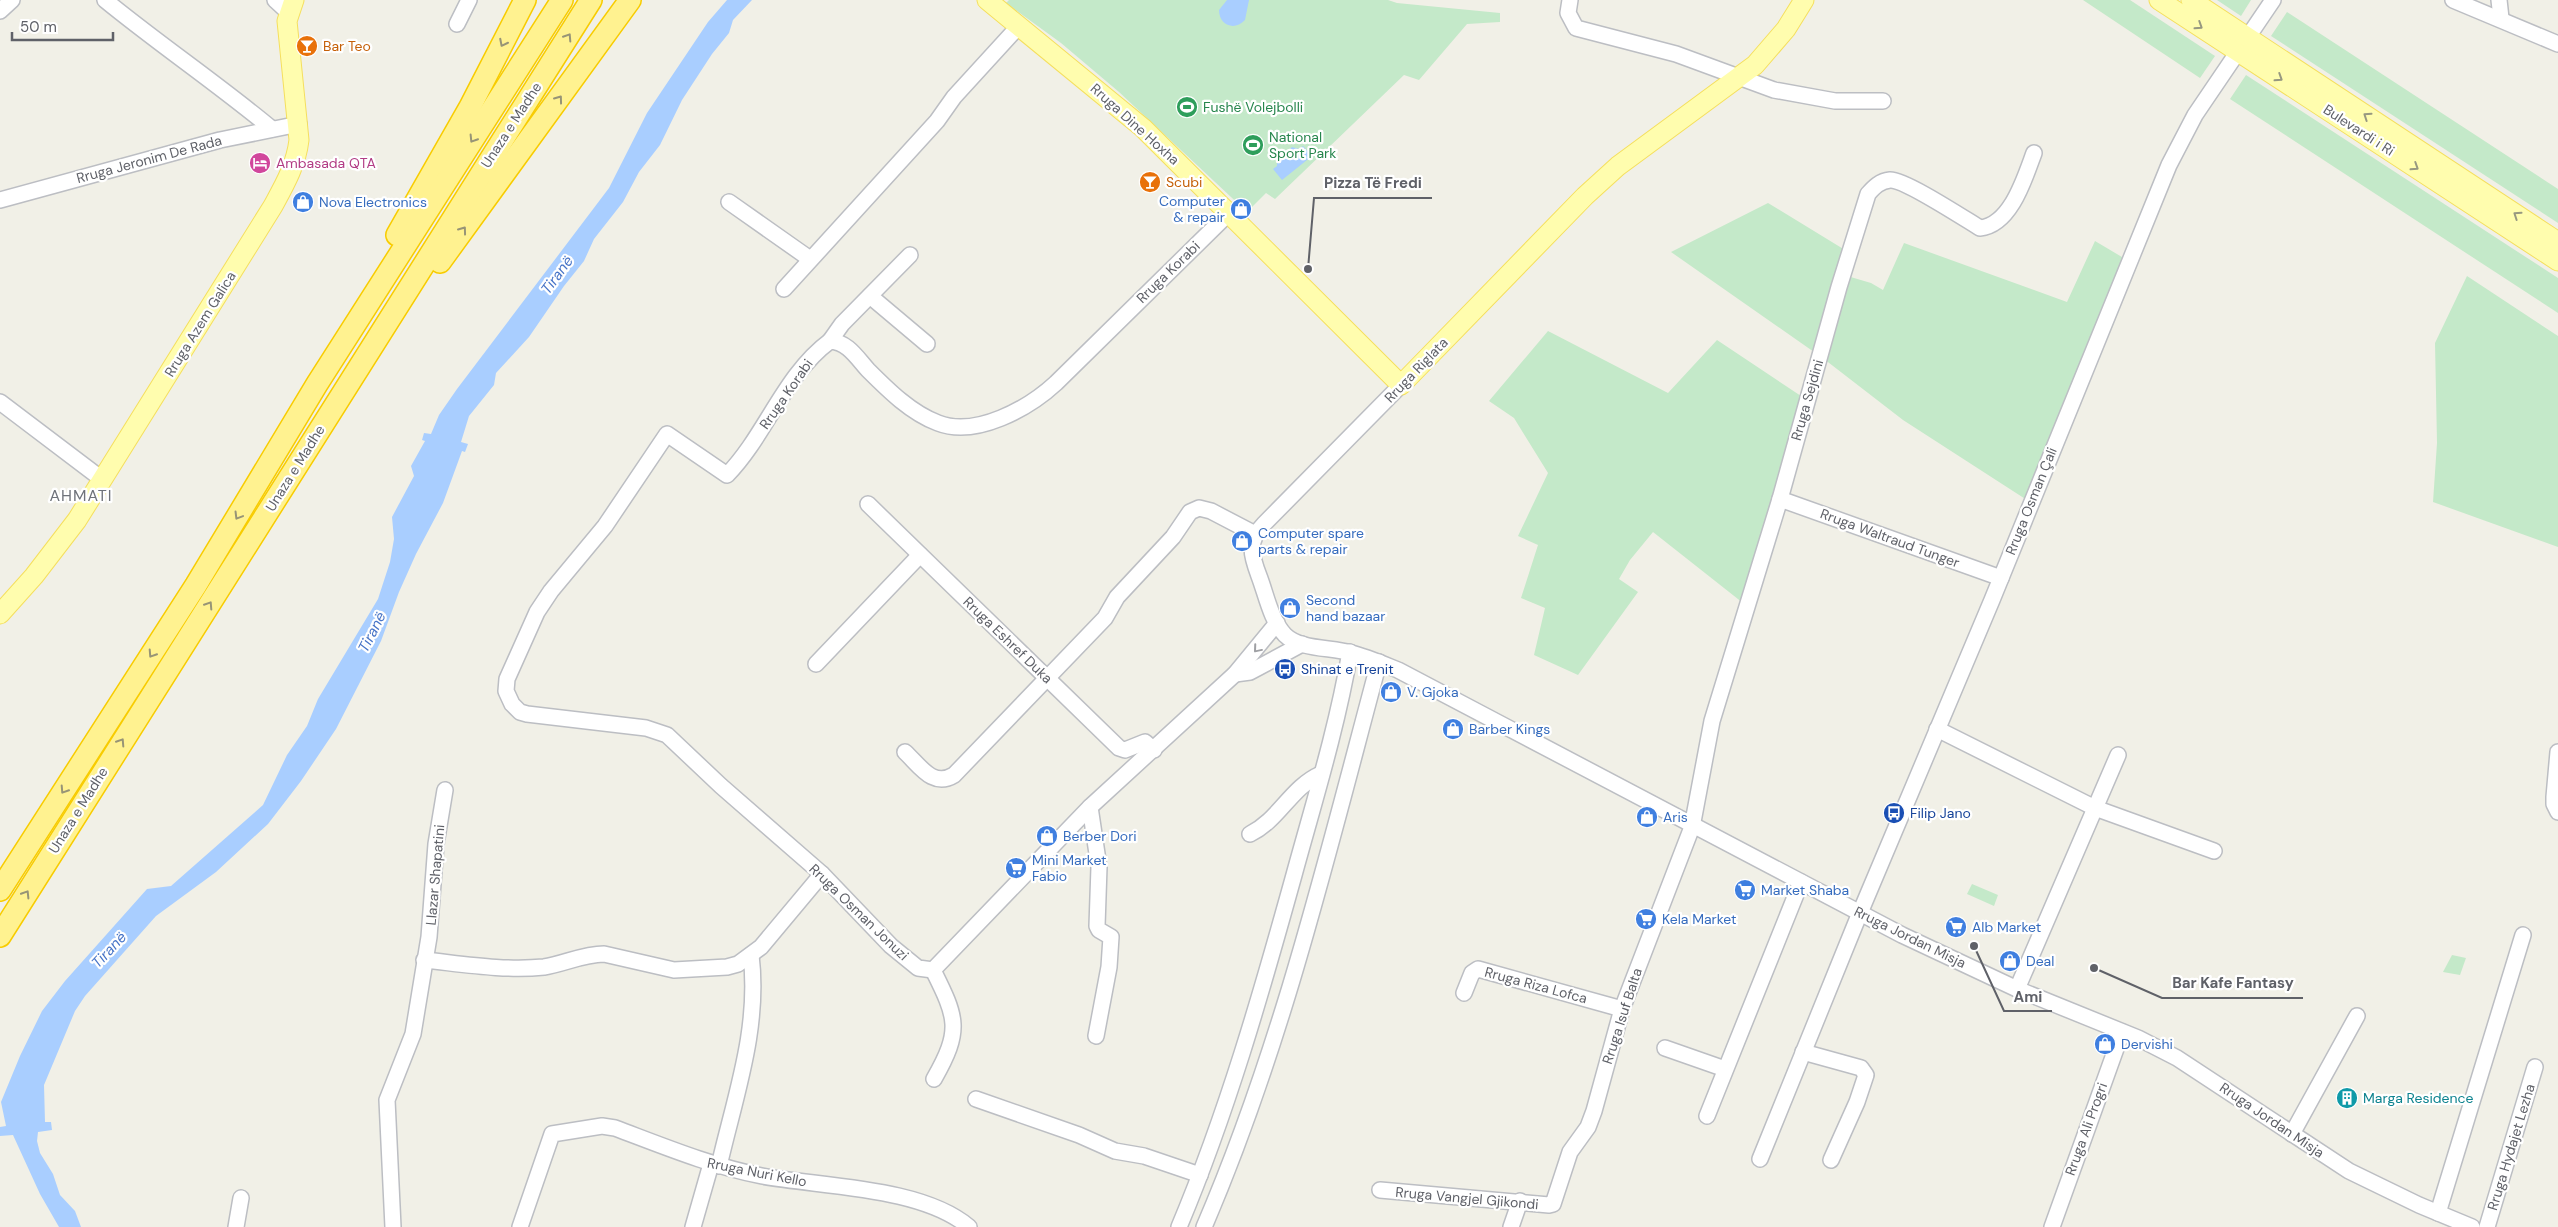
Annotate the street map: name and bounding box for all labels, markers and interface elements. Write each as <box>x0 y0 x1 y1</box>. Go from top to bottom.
scale bar <box>12 10 114 42</box>
text: 50 m <box>20 17 57 37</box>
one-way arrow <box>2193 19 2202 29</box>
one-way arrow <box>561 33 571 42</box>
bar icon: Bar Teo <box>295 34 319 58</box>
place label: Bar Teo <box>323 37 371 55</box>
one-way arrow <box>499 38 509 47</box>
one-way arrow <box>2273 72 2282 81</box>
street label: Unaza e Madhe <box>477 79 545 171</box>
street label: Rruga Dine Hoxha <box>1087 79 1183 169</box>
one-way arrow <box>553 95 562 105</box>
sports icon: Fushë Volejbolli <box>1175 95 1199 119</box>
place label: Fushë Volejbolli <box>1203 98 1303 116</box>
street label: Bulevardi i Ri <box>2320 100 2398 160</box>
one-way arrow <box>2364 113 2373 122</box>
place label: National Sport Park <box>1269 128 1336 162</box>
street label: Rruga Jeronim De Rada <box>74 131 224 187</box>
sports icon: National Sport Park <box>1241 133 1265 157</box>
one-way arrow <box>470 134 480 143</box>
hotel icon: Ambasada QTA <box>248 151 272 175</box>
place label: Ambasada QTA <box>276 154 376 172</box>
one-way arrow <box>2409 161 2418 170</box>
callout: Pizza Të Fredi <box>1314 168 1432 198</box>
bar icon: Scubi <box>1138 170 1162 194</box>
place label: Scubi <box>1166 173 1202 191</box>
text: Pizza Të Fredi <box>1324 173 1422 193</box>
shop icon: Nova Electronics <box>291 190 315 214</box>
place label: Computer & repair <box>1159 192 1225 226</box>
place label: Nova Electronics <box>319 193 427 211</box>
shop icon: Computer & repair <box>1229 197 1253 221</box>
one-way arrow <box>2514 212 2523 221</box>
one-way arrow <box>457 227 465 236</box>
street label: Rruga Korabi <box>1132 237 1204 307</box>
water label: Tiranë <box>536 251 578 298</box>
street label: Rruga Azem Galica <box>160 268 240 380</box>
street label: Rruga Riglata <box>1380 334 1452 406</box>
street label: Rruga Korabi <box>755 355 817 433</box>
street label: Rruga Sejdini <box>1787 357 1827 443</box>
street label: Unaza e Madhe <box>261 421 329 515</box>
street label: Rruga Osman Çali <box>2001 445 2061 557</box>
district label: AHMATI <box>49 485 113 506</box>
street label: Rruga Waltraud Tunger <box>1818 504 1962 572</box>
one-way arrow <box>234 510 244 519</box>
place label: Computer spare parts & repair <box>1258 524 1364 558</box>
shop icon: Computer spare parts & repair <box>1230 529 1254 553</box>
place label: Second hand bazaar <box>1306 591 1385 625</box>
street label: Rruga Eshref Duka <box>960 593 1056 687</box>
shop icon: Second hand bazaar <box>1278 596 1302 620</box>
one-way arrow <box>203 601 213 610</box>
water label: Tiranë <box>353 608 391 656</box>
one-way arrow <box>1254 643 1262 652</box>
one-way arrow <box>149 648 158 657</box>
bus stop icon: Shinat e Trenit <box>1273 657 1297 681</box>
place label: Shinat e Trenit <box>1301 660 1394 678</box>
shop icon: V. Gjoka <box>1379 680 1403 704</box>
place label: V. Gjoka <box>1407 683 1459 701</box>
shop icon: Barber Kings <box>1441 717 1465 741</box>
place label: Barber Kings <box>1469 720 1550 738</box>
one-way arrow <box>115 738 125 747</box>
street label: Unaza e Madhe <box>44 763 112 857</box>
one-way arrow <box>60 785 70 794</box>
bus stop icon: Filip Jano <box>1882 801 1906 825</box>
place label: Filip Jano <box>1910 804 1971 822</box>
shop icon: Aris <box>1635 805 1659 829</box>
place label: Aris <box>1663 808 1688 826</box>
street label: Llazar Shapatini <box>422 824 448 926</box>
shop icon: Berber Dori <box>1035 824 1059 848</box>
place label: Berber Dori <box>1063 827 1137 845</box>
place label: Mini Market Fabio <box>1032 851 1107 885</box>
supermarket icon: Mini Market Fabio <box>1004 856 1028 880</box>
street label: Rruga Osman Jonuzi <box>805 860 913 964</box>
supermarket icon: Market Shaba <box>1733 878 1757 902</box>
place label: Market Shaba <box>1761 881 1849 899</box>
one-way arrow <box>19 891 29 900</box>
street label: Rruga Jordan Misja <box>1851 902 1969 972</box>
supermarket icon: Kela Market <box>1634 907 1658 931</box>
place label: Kela Market <box>1662 910 1736 928</box>
supermarket icon: Alb Market <box>1944 915 1968 939</box>
place label: Alb Market <box>1972 918 2041 936</box>
water label: Tiranë <box>87 927 131 973</box>
shop icon: Deal <box>1998 949 2022 973</box>
place label: Deal <box>2026 952 2054 970</box>
street label: Rruga Riza Lofca <box>1483 963 1589 1007</box>
street label: Rruga Isuf Balta <box>1598 966 1646 1066</box>
callout: Bar Kafe Fantasy <box>2162 968 2303 998</box>
text: Bar Kafe Fantasy <box>2172 973 2294 993</box>
callout: Ami <box>2004 981 2052 1011</box>
text: Ami <box>2014 987 2042 1007</box>
shop icon: Dervishi <box>2093 1032 2117 1056</box>
place label: Dervishi <box>2121 1035 2173 1053</box>
street label: Rruga Jordan Misja <box>2216 1078 2328 1162</box>
street label: Rruga Ali Progri <box>2061 1080 2111 1178</box>
street label: Rruga Hydajet Lezha <box>2483 1082 2539 1212</box>
building icon: Marga Residence <box>2335 1086 2359 1110</box>
place label: Marga Residence <box>2363 1089 2474 1107</box>
street label: Rruga Nuri Kello <box>706 1154 808 1190</box>
street label: Rruga Vangjel Gjikondi <box>1395 1183 1539 1213</box>

